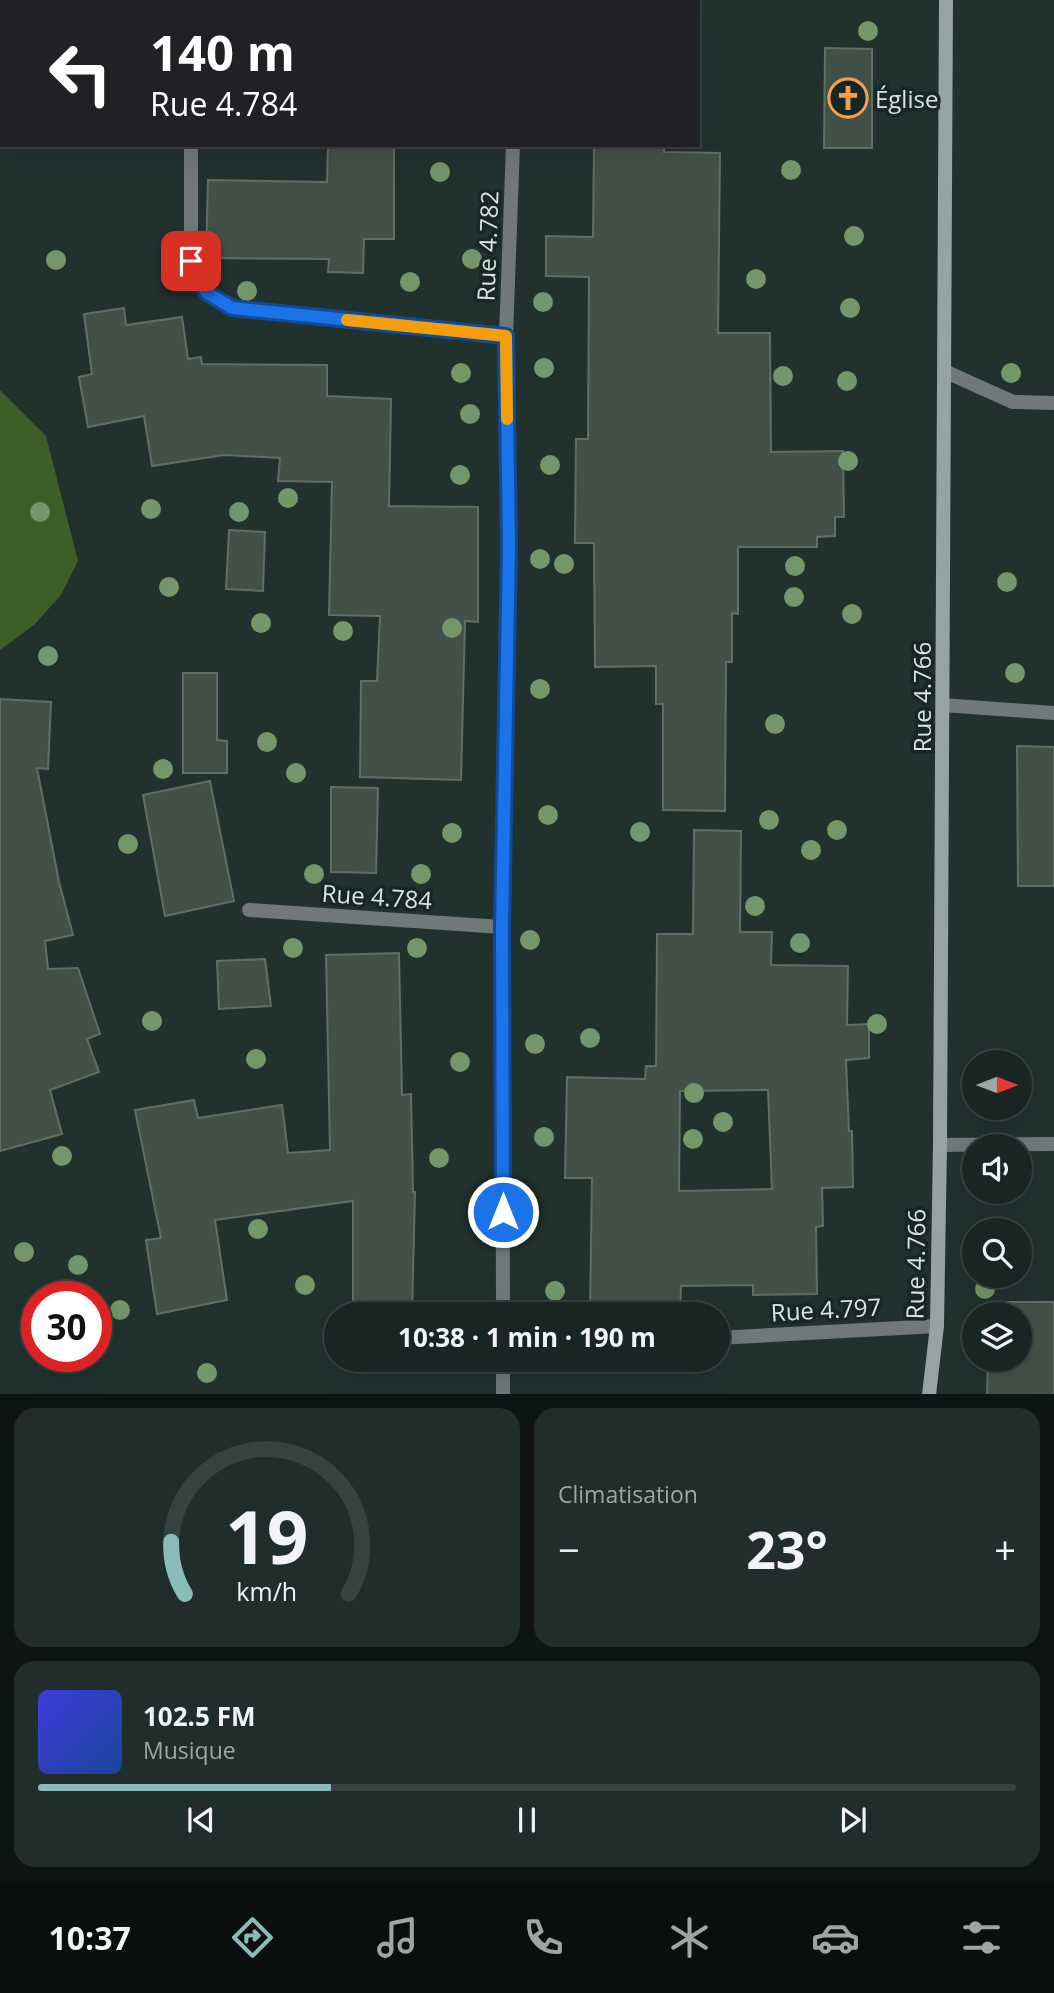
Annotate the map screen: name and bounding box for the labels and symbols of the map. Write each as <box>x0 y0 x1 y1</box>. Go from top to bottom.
church icon: Église <box>827 77 869 119</box>
place label: Église <box>875 82 938 115</box>
street label: Rue 4.782 <box>469 190 505 302</box>
pin <box>161 231 221 291</box>
street label: Rue 4.766 <box>905 642 938 752</box>
street label: Rue 4.784 <box>321 876 434 916</box>
north arrow <box>962 1050 1032 1120</box>
position arrow <box>466 1175 540 1249</box>
street label: Rue 4.766 <box>898 1209 932 1319</box>
speed limit sign: 30 <box>21 1281 112 1372</box>
street label: Rue 4.797 <box>770 1290 882 1328</box>

